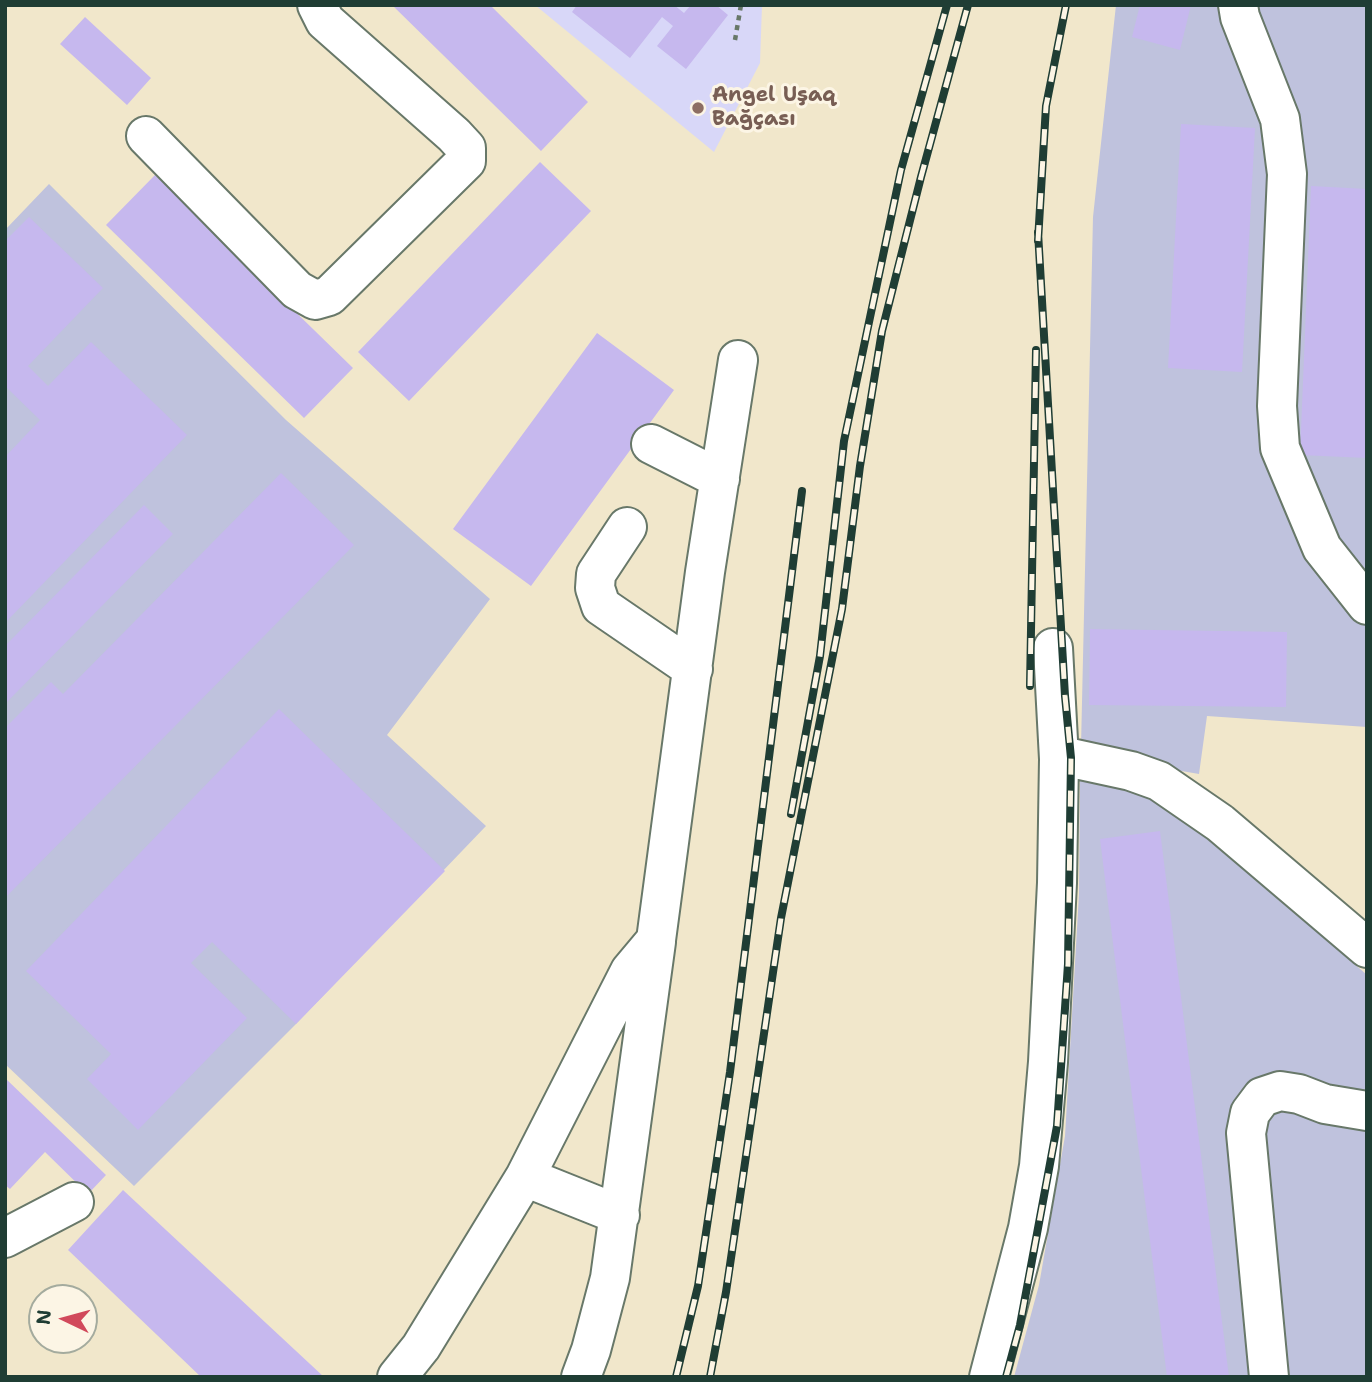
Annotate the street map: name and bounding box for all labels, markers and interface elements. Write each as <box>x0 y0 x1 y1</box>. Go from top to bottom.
place label: Angel Uşaq Bağçası <box>712 83 835 133</box>
marker: Angel Uşaq Bağçası <box>690 100 706 116</box>
north arrow <box>28 1284 98 1354</box>
text: N <box>30 1309 57 1326</box>

